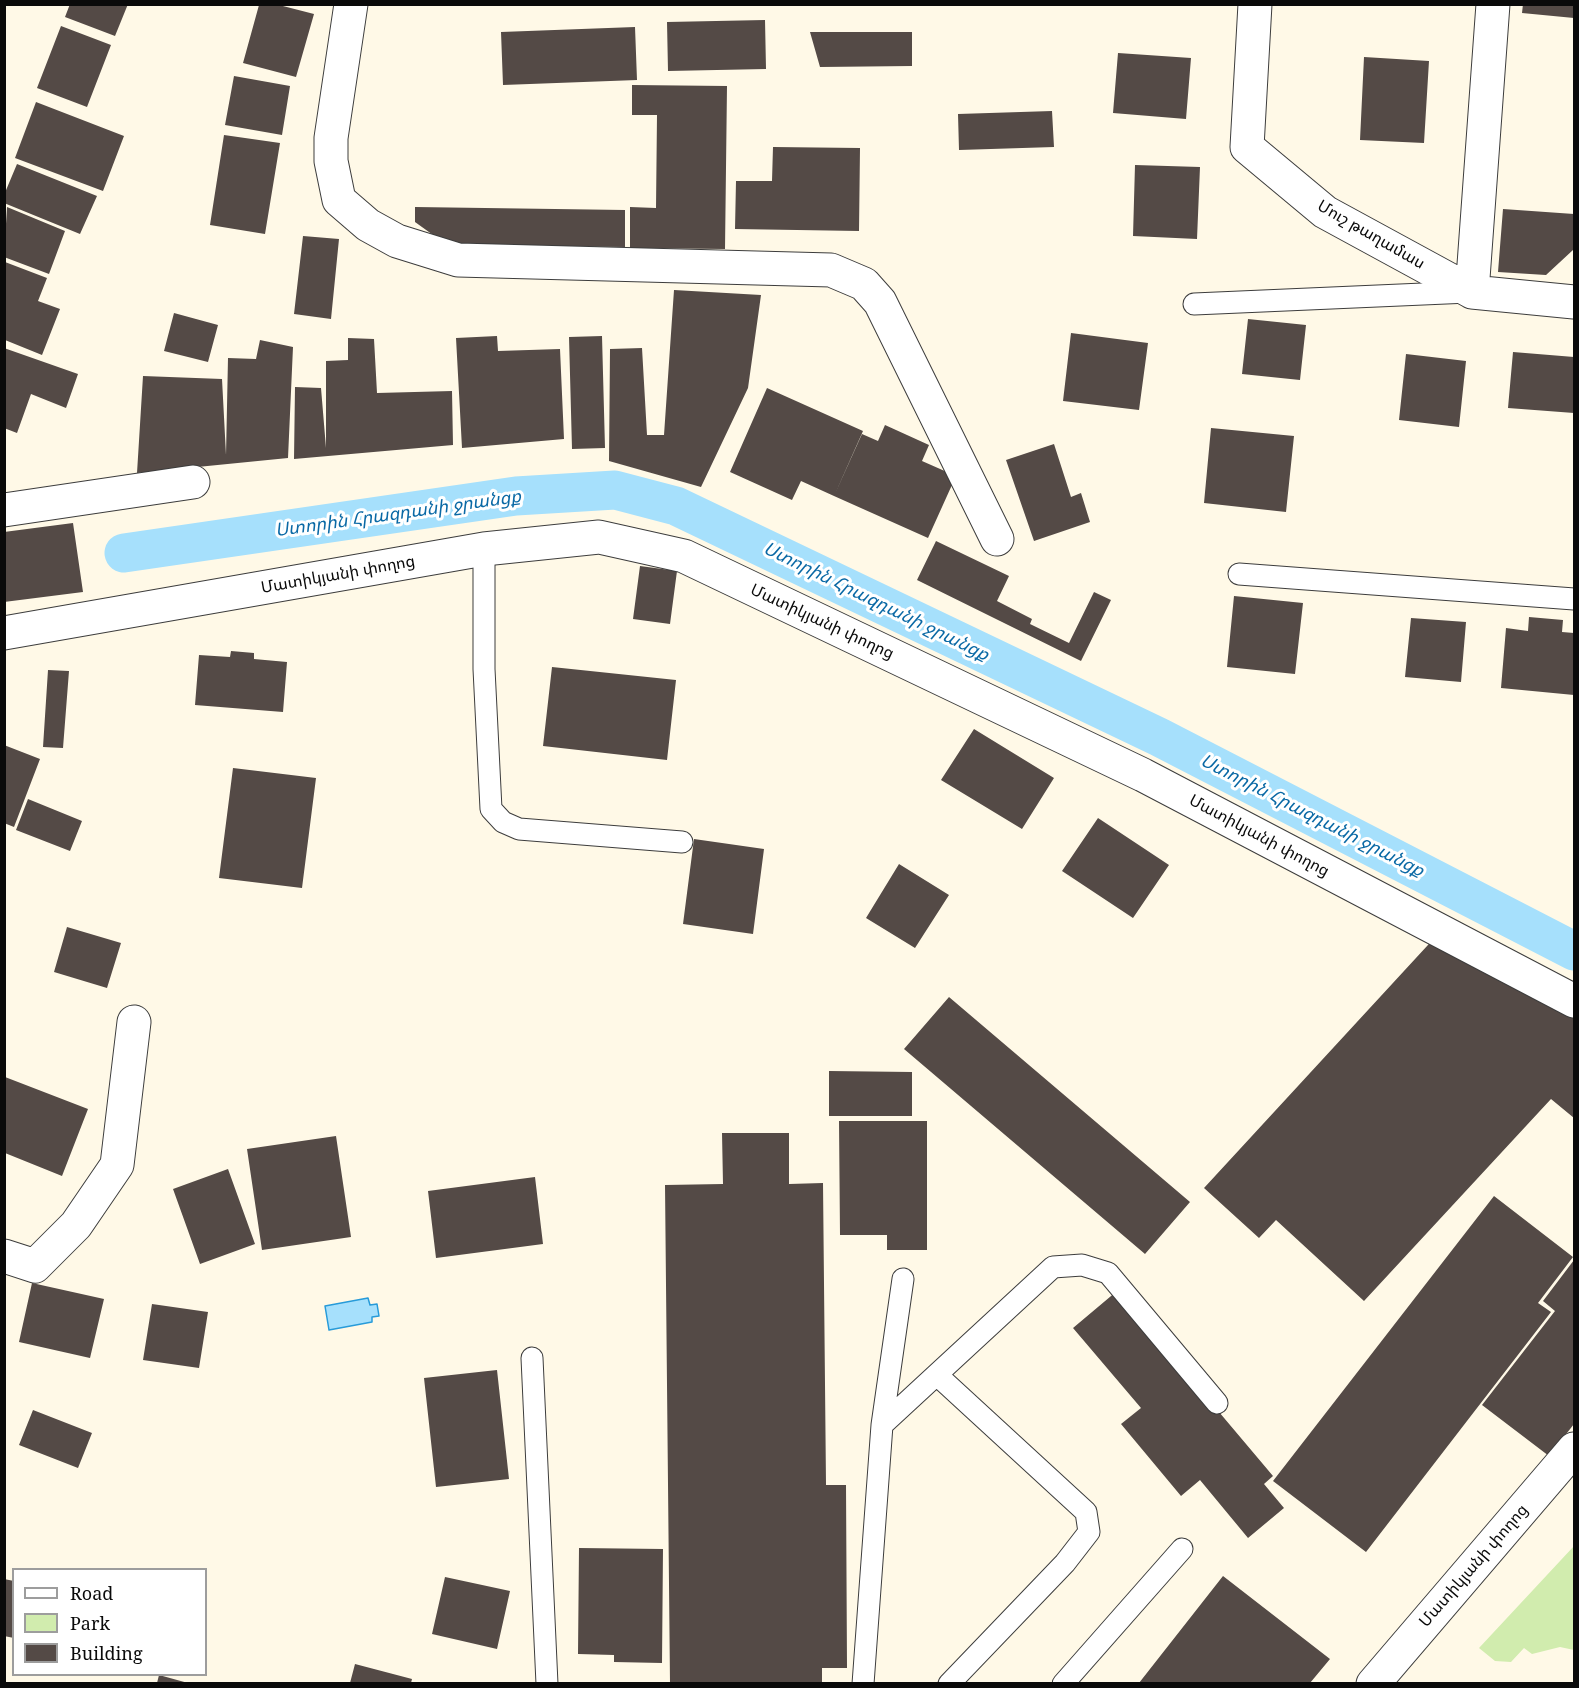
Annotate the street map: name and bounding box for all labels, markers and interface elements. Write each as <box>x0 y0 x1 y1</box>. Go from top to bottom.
street label: Մուշ թաղամաս <box>1314 196 1428 274</box>
water label: Ստորին Հրազդանի ջրանցք <box>274 486 522 542</box>
water label: Ստորին Հրազդանի ջրանցք <box>760 538 992 666</box>
street label: Մատիկյանի փողոց <box>259 552 417 598</box>
street label: Մատիկյանի փողոց <box>747 580 897 664</box>
water label: Ստորին Հրազդանի ջրանցք <box>1197 750 1427 882</box>
street label: Մատիկյանի փողոց <box>1186 791 1332 881</box>
street label: Մատիկյանի փողոց <box>1416 1501 1532 1631</box>
legend <box>12 1568 207 1676</box>
text: Road <box>70 1581 113 1605</box>
text: Park <box>70 1611 110 1635</box>
text: Building <box>70 1641 143 1665</box>

